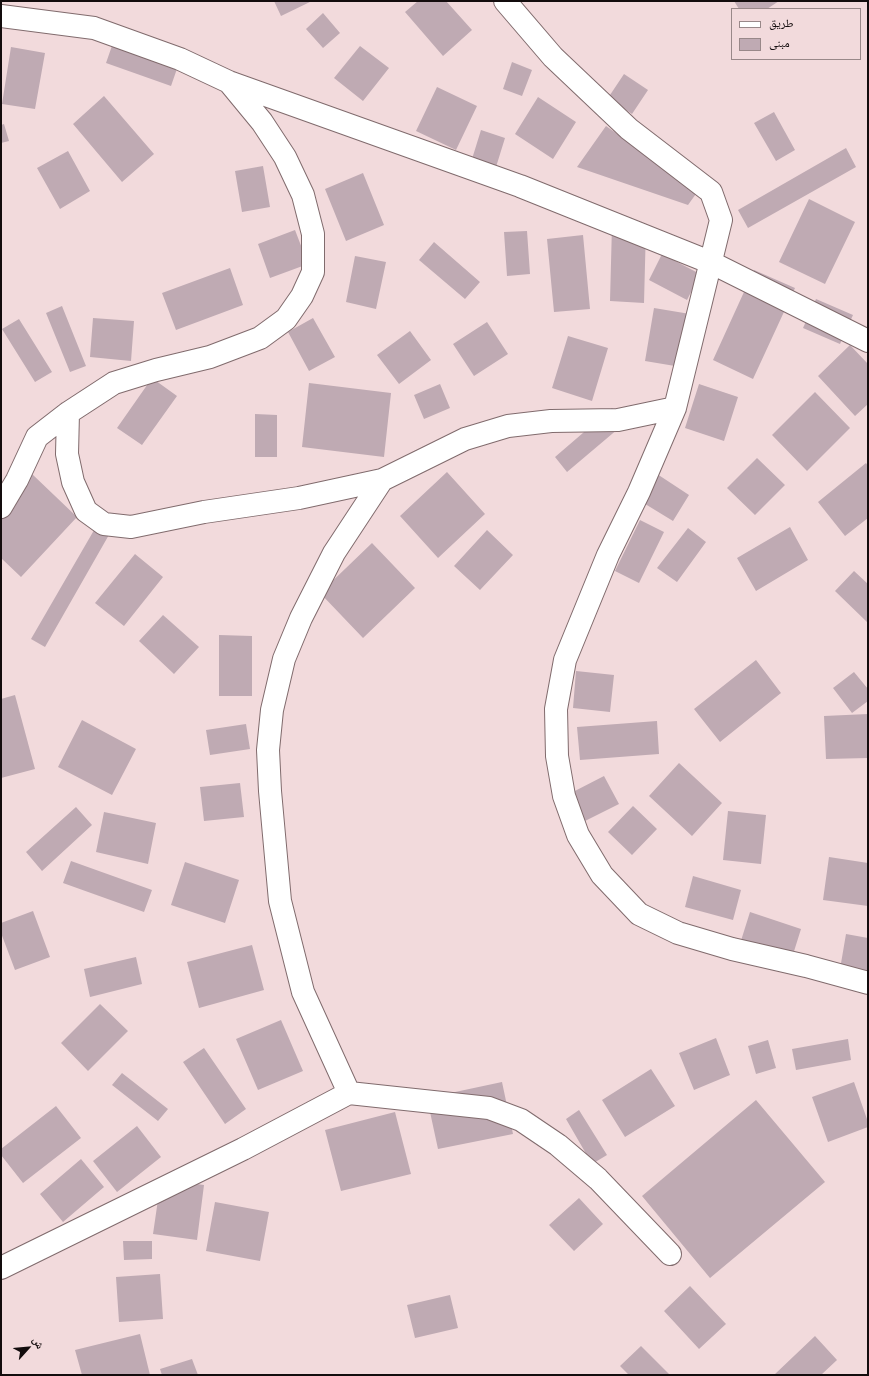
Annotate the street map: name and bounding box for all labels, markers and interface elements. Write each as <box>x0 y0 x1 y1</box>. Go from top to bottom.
legend <box>731 8 861 60</box>
text: طريق <box>769 15 794 30</box>
text: مبنى <box>769 35 790 50</box>
north arrow <box>8 1328 48 1368</box>
text: ش <box>30 1334 48 1351</box>

